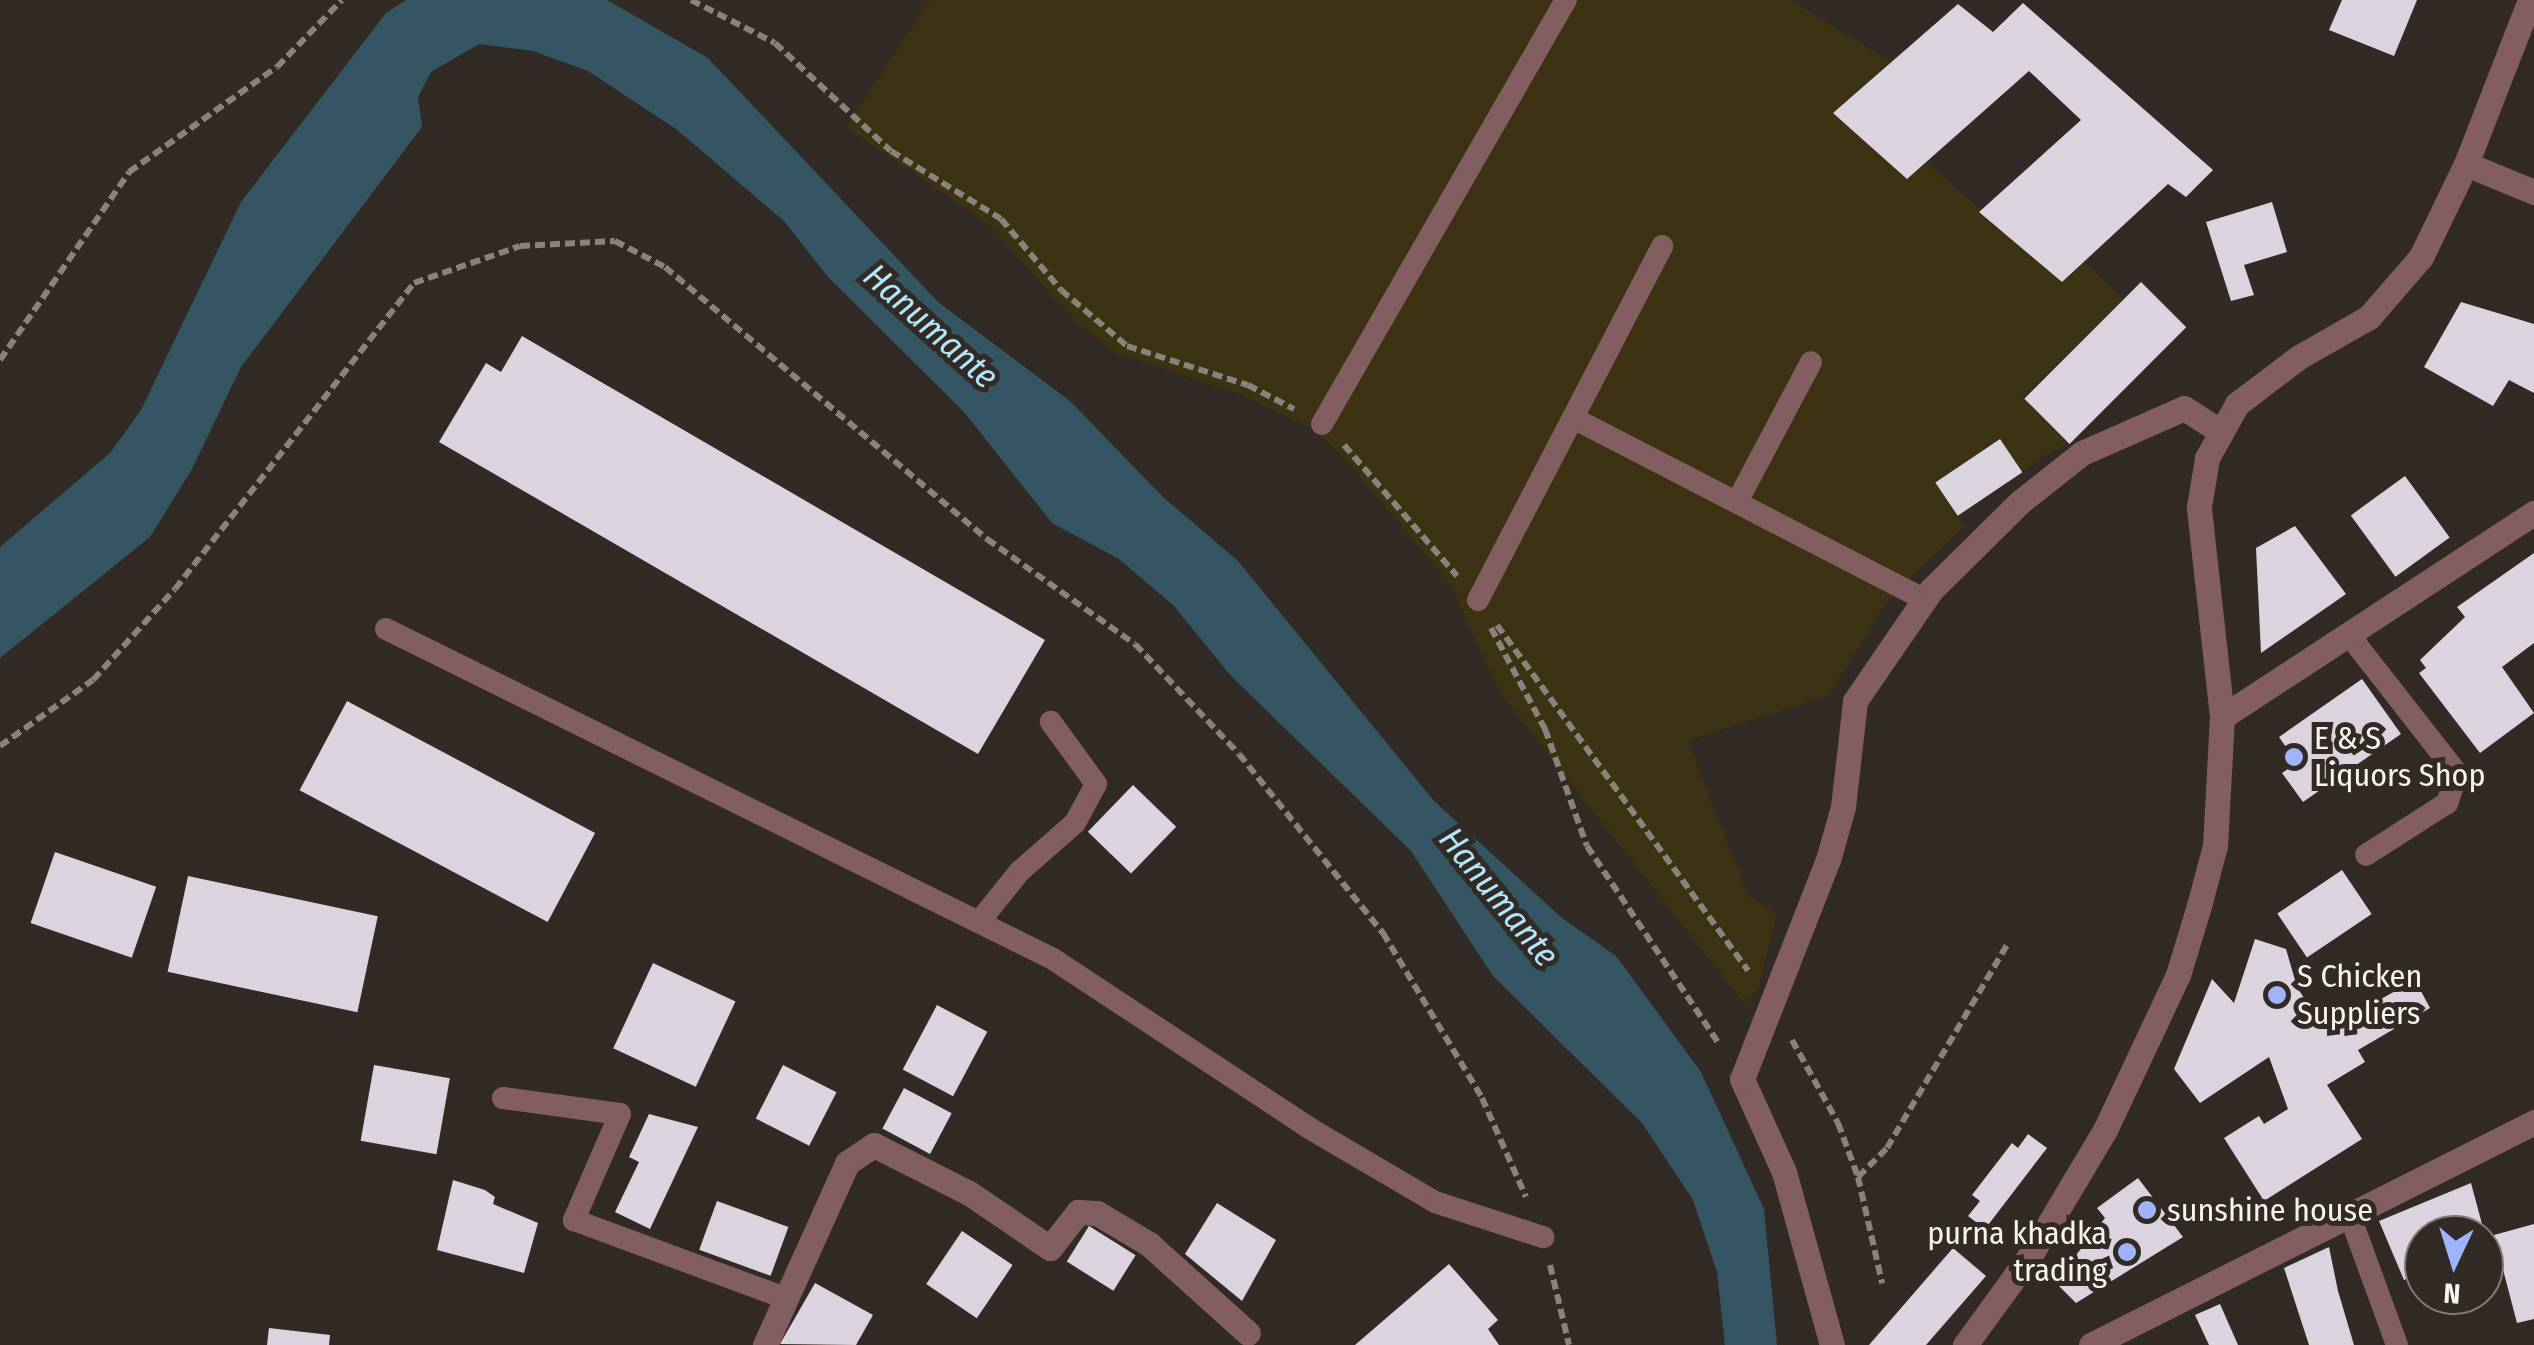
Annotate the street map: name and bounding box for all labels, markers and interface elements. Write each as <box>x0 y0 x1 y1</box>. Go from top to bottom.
water label: Hanumante <box>855 255 1007 397</box>
place label: E & S Liquors Shop <box>2314 720 2485 795</box>
marker: E & S Liquors Shop <box>2283 746 2305 768</box>
water label: Hanumante <box>1430 819 1568 975</box>
place label: S Chicken Suppliers <box>2297 958 2422 1033</box>
marker: S Chicken Suppliers <box>2266 984 2288 1006</box>
place label: sunshine house <box>2167 1191 2373 1229</box>
marker: sunshine house <box>2136 1199 2158 1221</box>
place label: purna khadka trading <box>1927 1215 2107 1290</box>
north arrow <box>2404 1215 2504 1315</box>
marker: purna khadka trading <box>2116 1241 2138 1263</box>
text: N <box>2442 1276 2462 1310</box>

